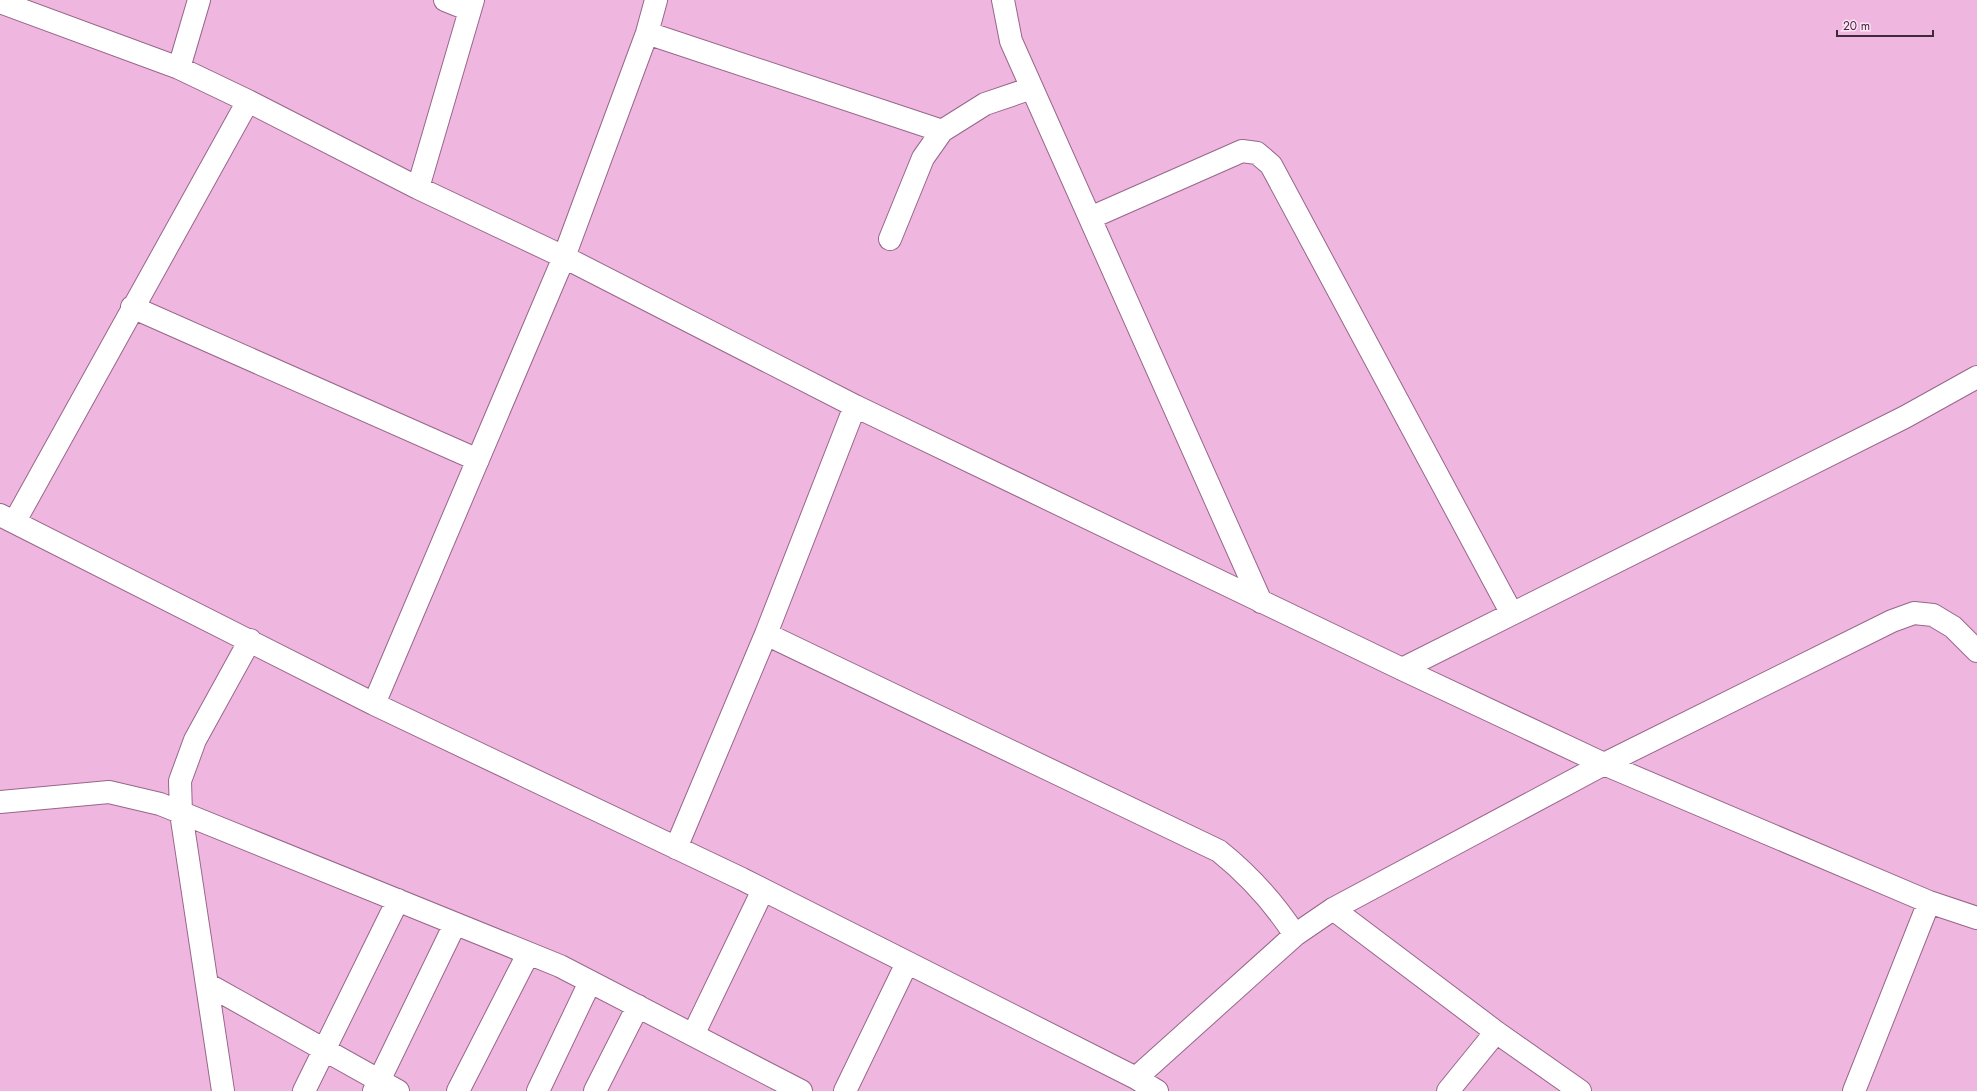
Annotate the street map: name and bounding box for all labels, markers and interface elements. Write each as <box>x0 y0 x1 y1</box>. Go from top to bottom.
scale bar <box>1837 12 1933 38</box>
text: 20 m <box>1843 17 1870 35</box>

